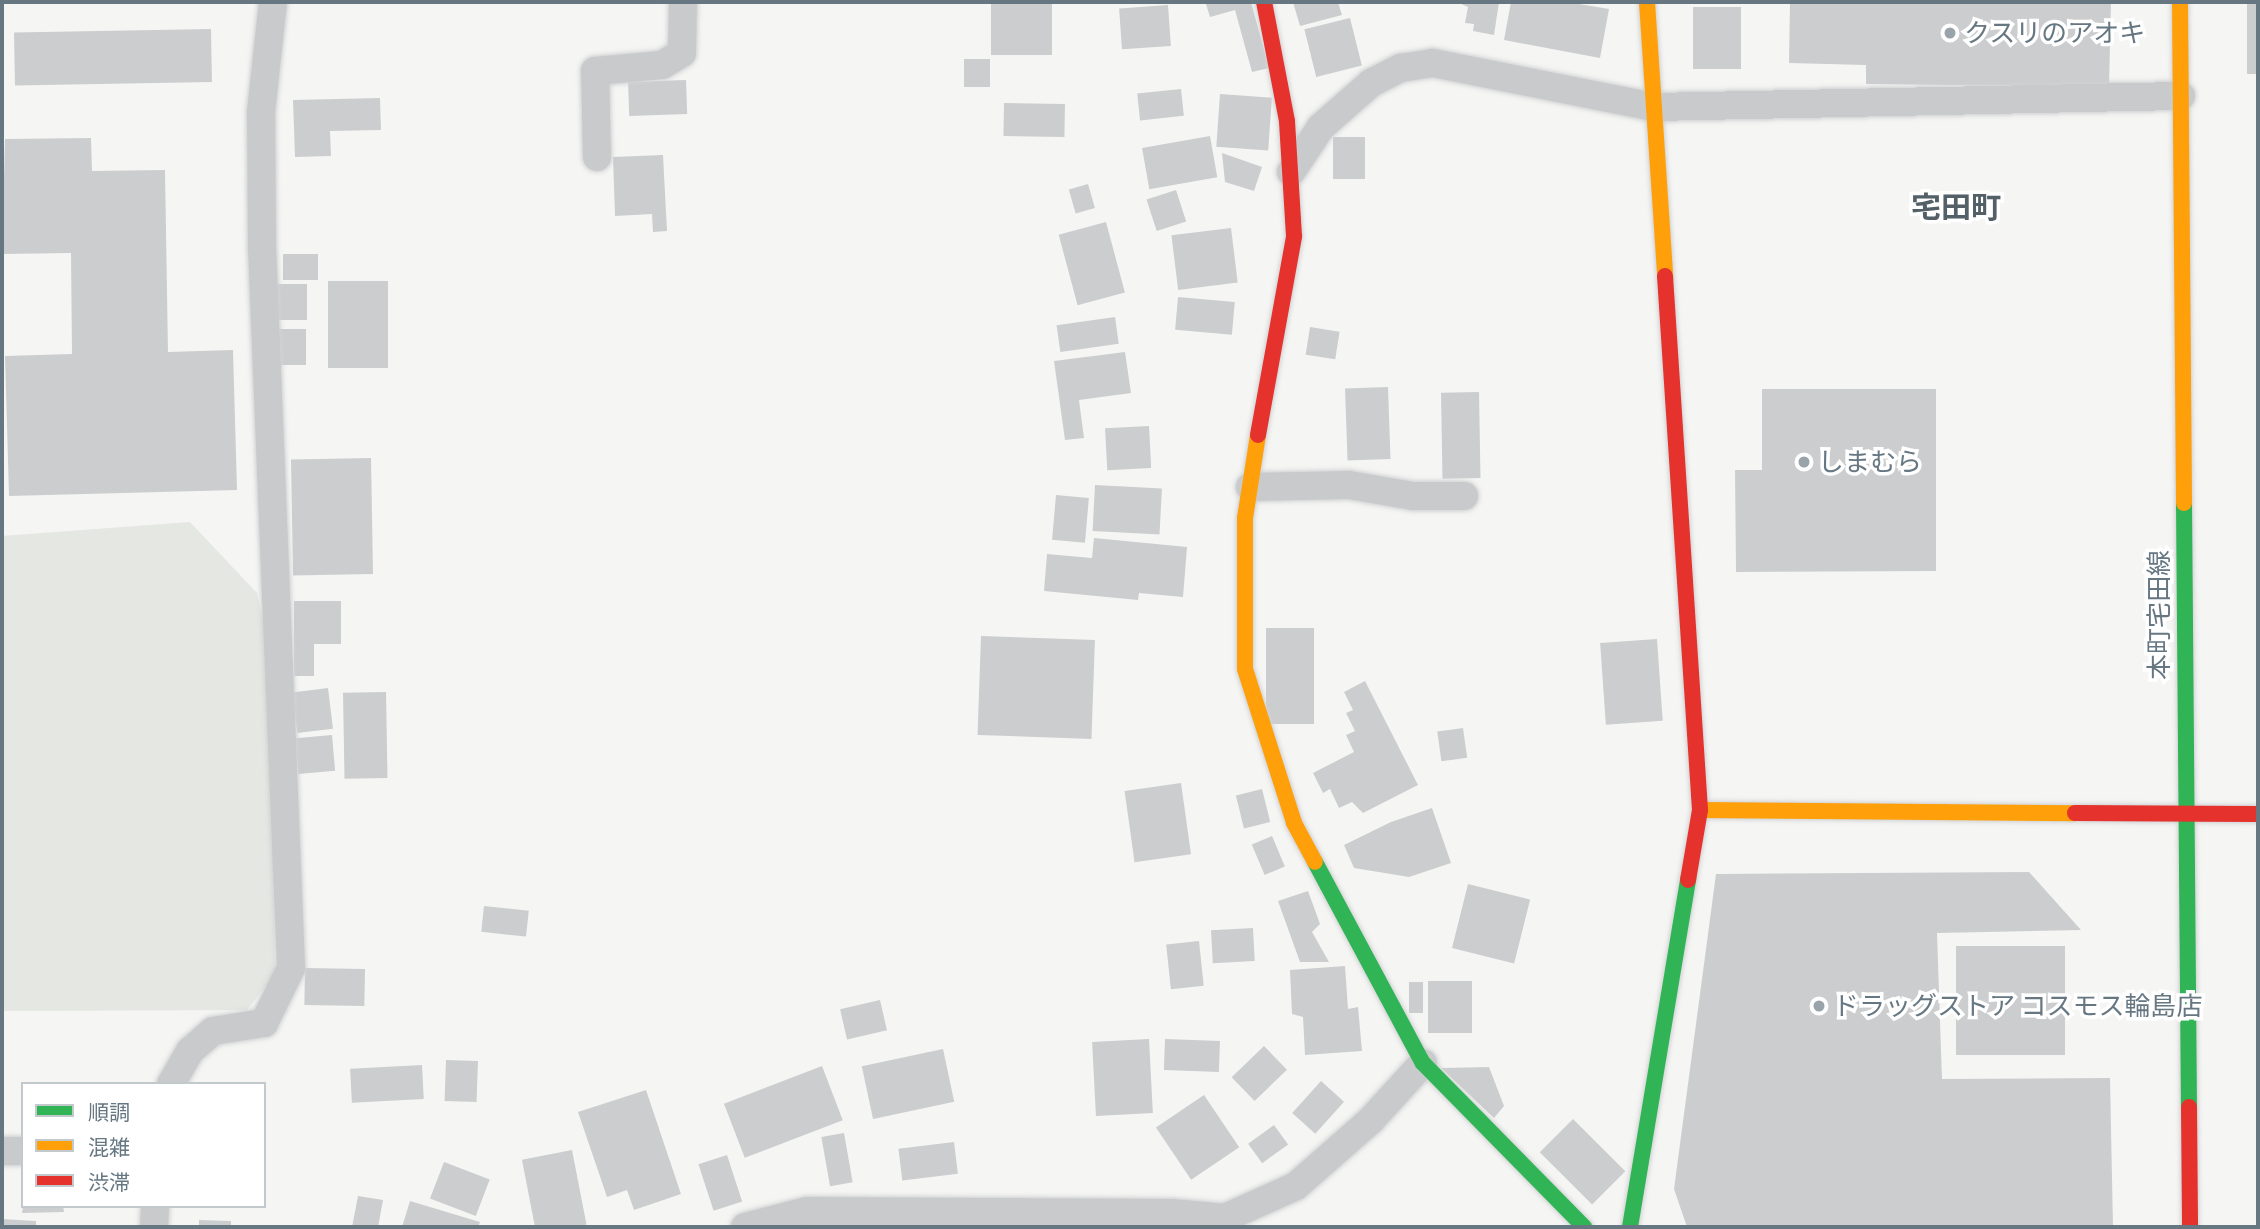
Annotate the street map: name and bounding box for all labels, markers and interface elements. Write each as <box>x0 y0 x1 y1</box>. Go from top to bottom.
place label: クスリのアオキ <box>1964 17 2146 49</box>
marker: クスリのアオキ <box>1942 25 1958 41</box>
district label: 宅田町 <box>1911 189 2001 225</box>
place label: しまむら <box>1818 446 1922 478</box>
marker: しまむら <box>1796 454 1812 470</box>
street label: 本町宅田線 <box>2143 550 2175 680</box>
place label: ドラッグストア コスモス輪島店 <box>1833 990 2203 1022</box>
marker: ドラッグストア コスモス輪島店 <box>1811 998 1827 1014</box>
legend <box>21 1082 266 1208</box>
text: 順調 <box>88 1099 130 1126</box>
text: 混雑 <box>88 1134 130 1161</box>
text: 渋滞 <box>88 1169 130 1196</box>

